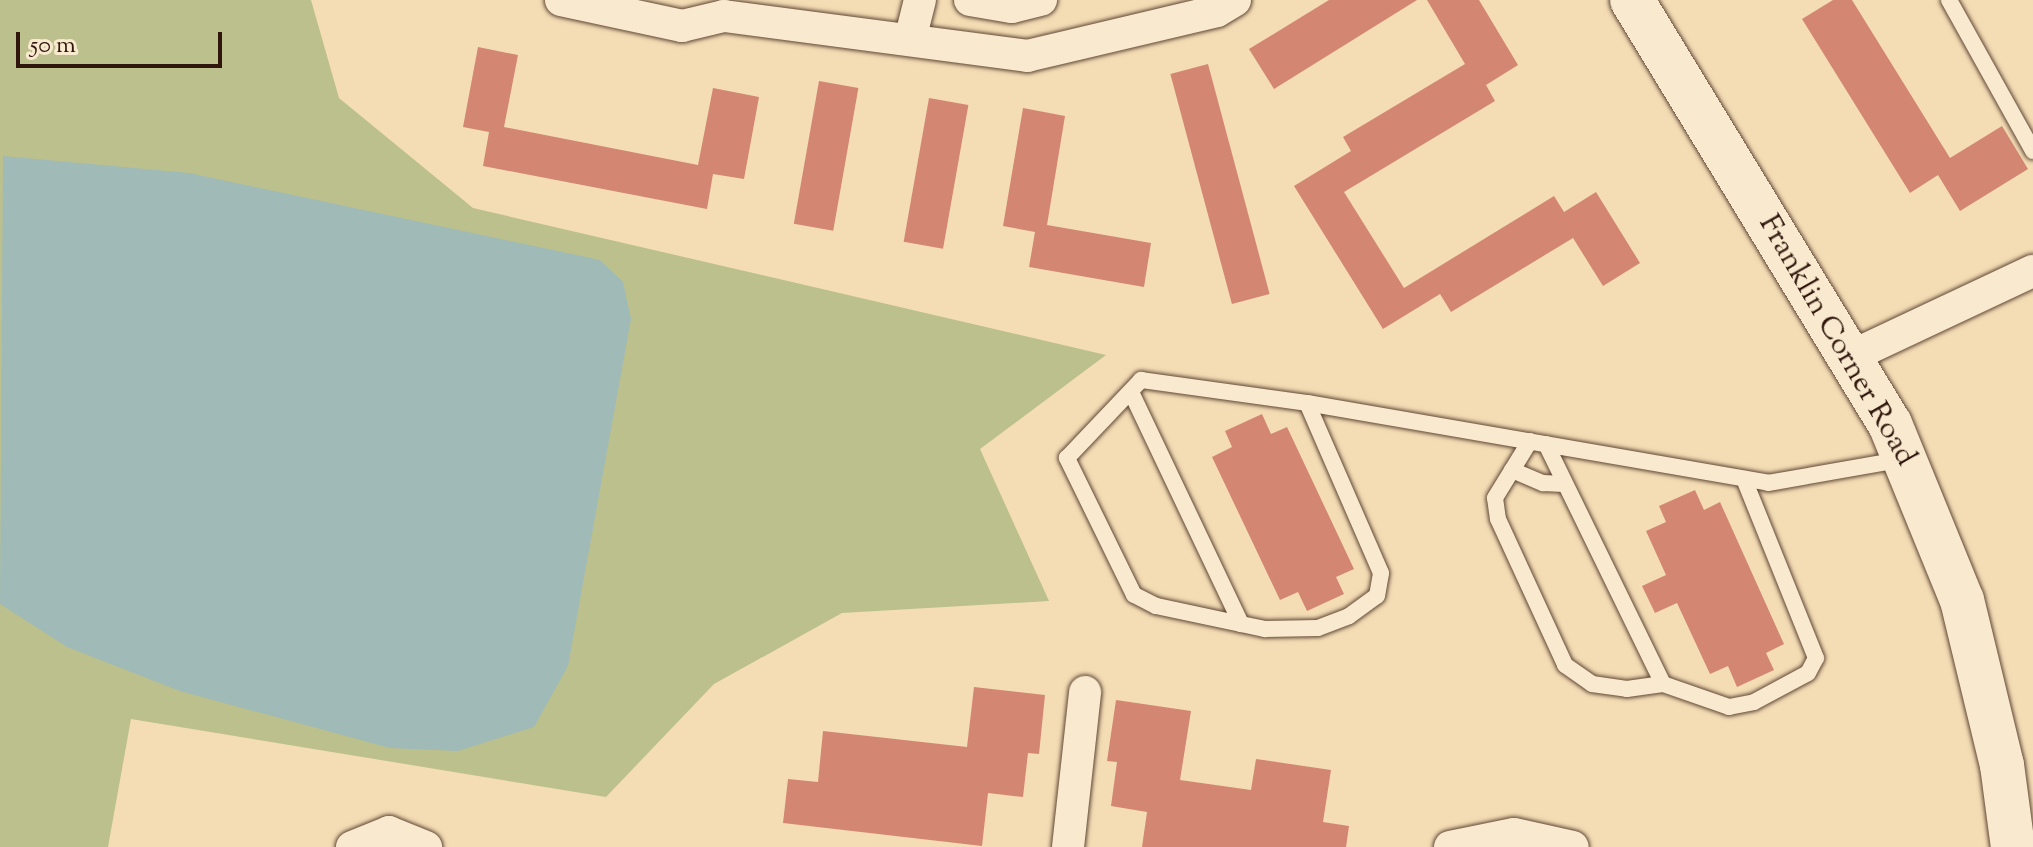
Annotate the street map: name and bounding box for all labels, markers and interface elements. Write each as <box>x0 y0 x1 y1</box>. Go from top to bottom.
scale bar <box>20 16 226 66</box>
text: 50 m <box>30 29 76 63</box>
street label: Franklin Corner Road <box>1749 209 1923 473</box>

